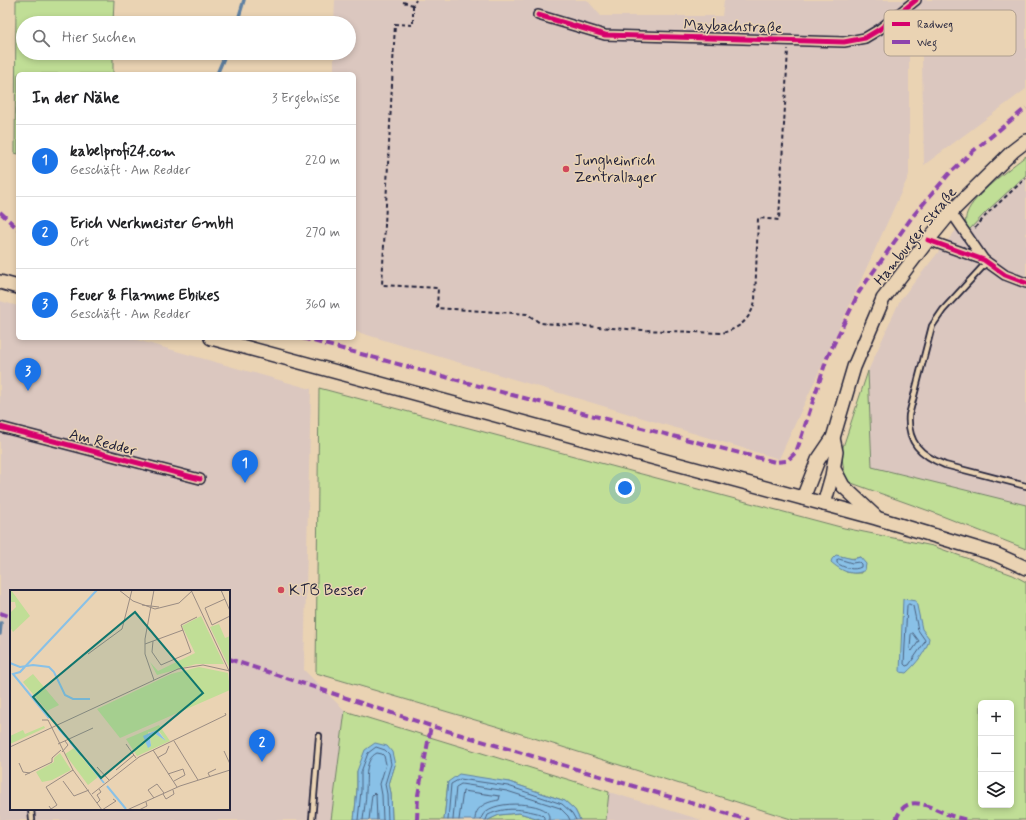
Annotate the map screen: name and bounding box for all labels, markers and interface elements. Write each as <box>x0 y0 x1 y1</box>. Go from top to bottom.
legend <box>884 10 1016 56</box>
street label: Maybachstraße <box>683 15 783 39</box>
search box <box>16 16 356 60</box>
text: Radweg <box>917 18 953 32</box>
icon: search <box>30 27 52 49</box>
text: Hier suchen <box>62 28 136 48</box>
text: Weg <box>917 36 937 52</box>
text: In der Nähe <box>32 87 120 109</box>
text: 3 Ergebnisse <box>272 90 340 107</box>
text: kabelprofi24.com <box>70 142 176 162</box>
place label: Jungheinrich Zentrallager <box>574 151 657 188</box>
text: 1 <box>42 152 48 169</box>
text: 220 m <box>305 152 340 169</box>
text: Geschäft · Am Redder <box>70 162 190 179</box>
marker: Jungheinrich Zentrallager <box>561 164 571 174</box>
street label: Hamburger Straße <box>870 183 962 291</box>
text: Erich Werkmeister GmbH <box>70 214 233 234</box>
text: 2 <box>42 224 48 241</box>
text: 270 m <box>305 224 340 241</box>
text: Ort <box>70 234 89 251</box>
text: Feuer & Flamme Ebikes <box>70 286 219 306</box>
text: 3 <box>42 296 48 313</box>
text: 360 m <box>305 296 340 313</box>
text: Geschäft · Am Redder <box>70 306 190 323</box>
pin: 3 <box>15 358 41 391</box>
street label: Am Redder <box>67 424 139 462</box>
pin: 1 <box>232 450 258 483</box>
your location <box>615 478 635 498</box>
place label: KTB Besser <box>289 581 366 601</box>
marker: KTB Besser <box>276 585 286 595</box>
inset map <box>10 590 230 810</box>
map controls <box>978 700 1014 808</box>
button: + <box>978 700 1014 736</box>
pin: 2 <box>249 729 275 762</box>
button: − <box>978 736 1014 772</box>
button: layers <box>978 772 1014 808</box>

